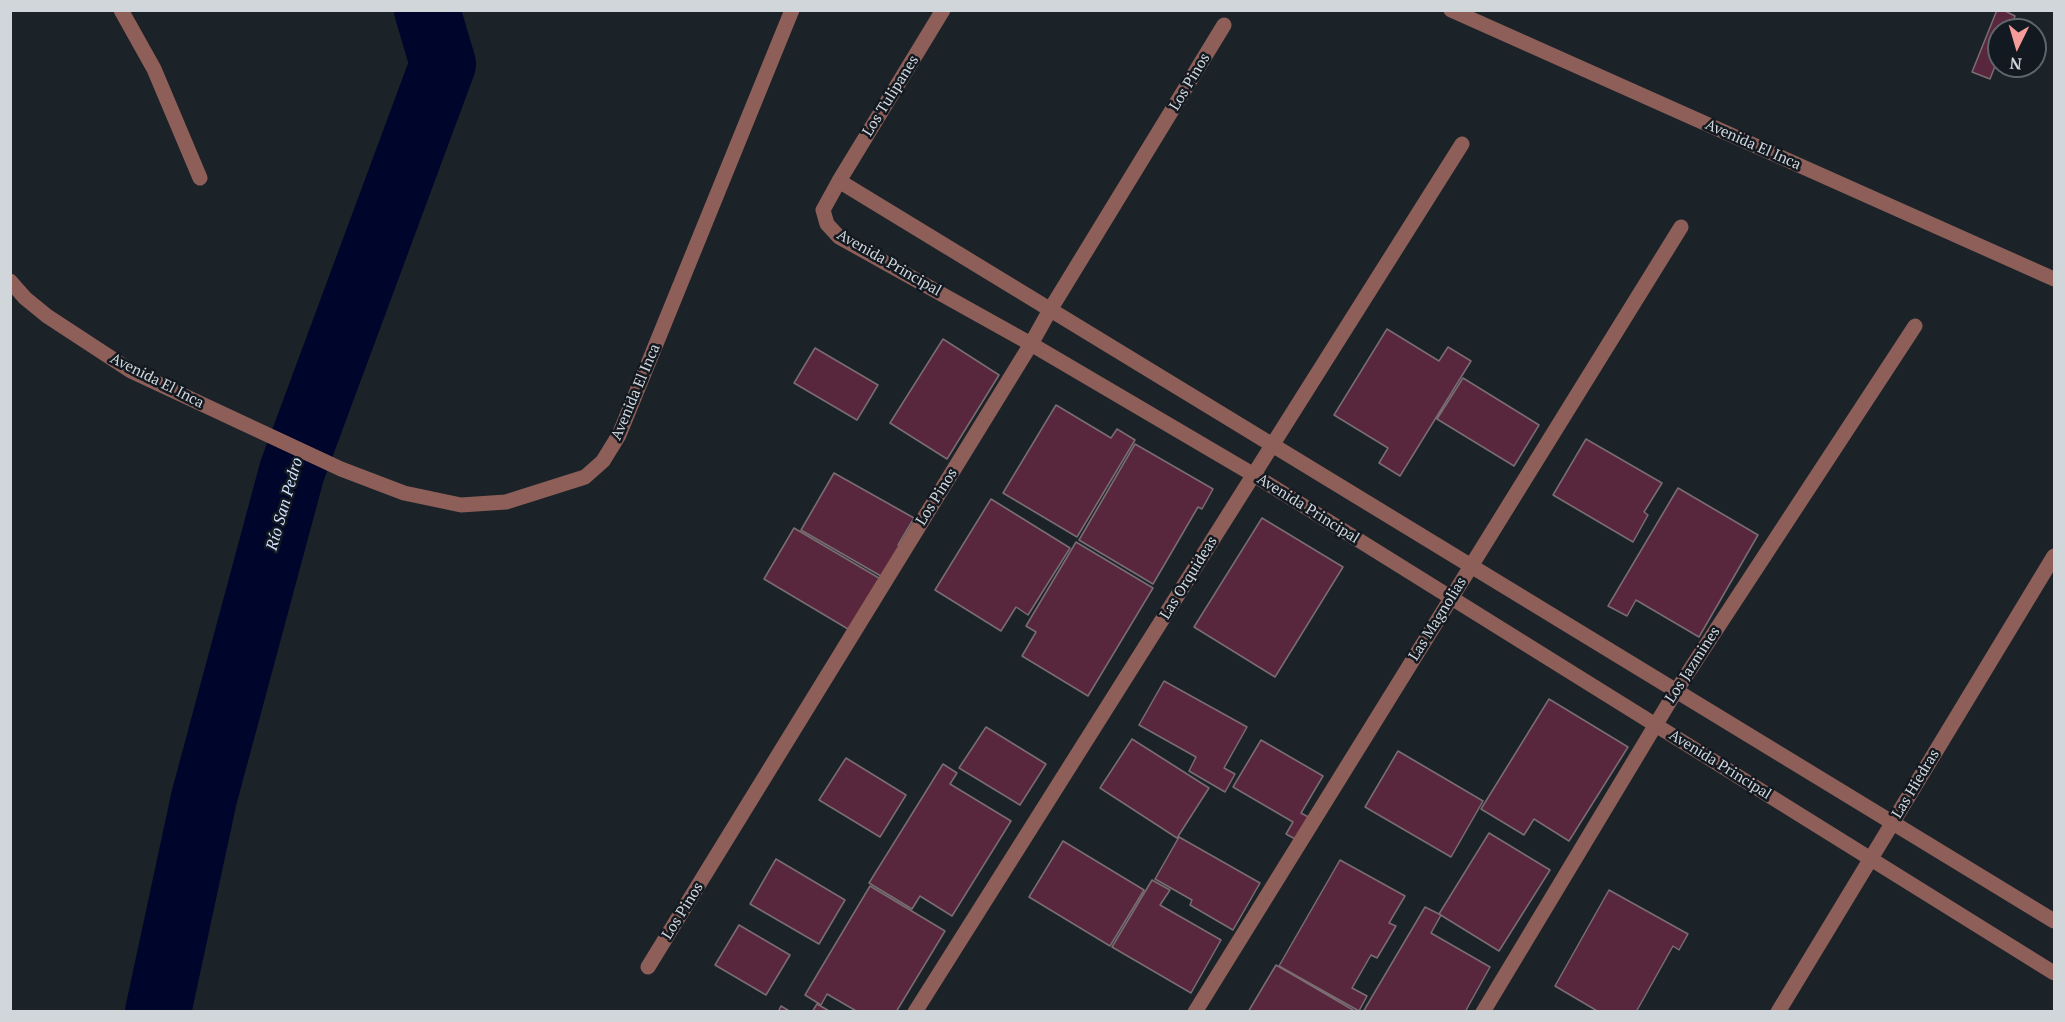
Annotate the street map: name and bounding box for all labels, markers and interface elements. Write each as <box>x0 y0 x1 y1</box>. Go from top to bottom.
north arrow <box>1987 18 2047 78</box>
street label: Los Pinos <box>1166 50 1214 114</box>
street label: Los Tulipanes <box>859 52 923 140</box>
text: N <box>2009 52 2023 75</box>
street label: Avenida El Inca <box>1702 116 1804 174</box>
street label: Avenida Principal <box>834 226 944 300</box>
street label: Avenida El Inca <box>608 341 664 443</box>
street label: Avenida El Inca <box>107 350 207 412</box>
water label: Río San Pedro <box>263 455 307 553</box>
street label: Los Pinos <box>912 465 962 529</box>
street label: Avenida Principal <box>1254 470 1362 548</box>
street label: Las Orquideas <box>1156 533 1222 623</box>
street label: Las Magnolias <box>1405 574 1471 664</box>
street label: Los Jazmines <box>1662 624 1724 706</box>
street label: Avenida Principal <box>1666 726 1774 804</box>
street label: Las Hiedras <box>1888 746 1944 822</box>
street label: Los Pinos <box>658 879 708 943</box>

